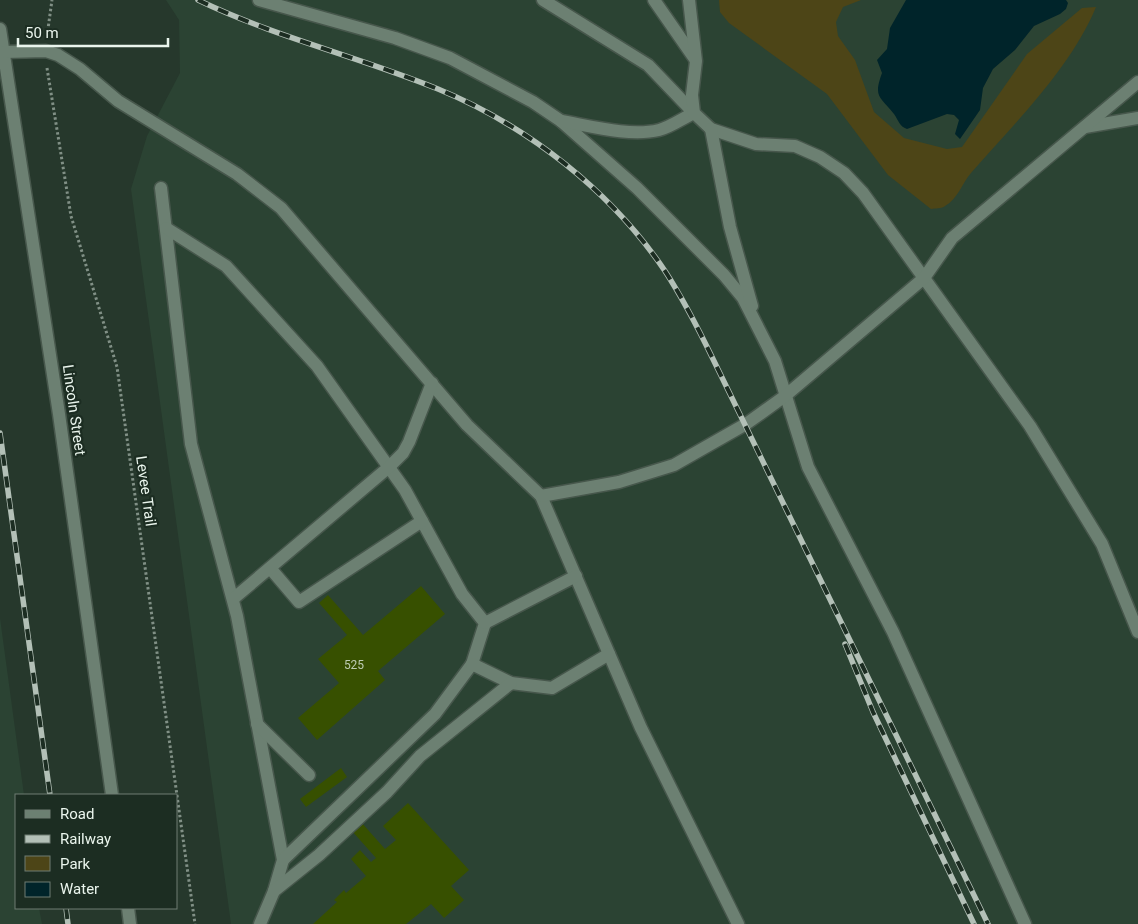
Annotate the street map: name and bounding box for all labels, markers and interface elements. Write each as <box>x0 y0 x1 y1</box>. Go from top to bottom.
scale bar <box>18 15 168 47</box>
text: 50 m <box>25 24 59 42</box>
street label: Lincoln Street <box>59 363 89 457</box>
street label: Levee Trail <box>132 455 160 527</box>
house number: 525 <box>344 658 364 672</box>
legend <box>15 794 178 909</box>
text: Road <box>60 805 94 823</box>
text: Railway <box>60 830 111 848</box>
text: Park <box>60 855 91 873</box>
text: Water <box>60 880 99 898</box>

